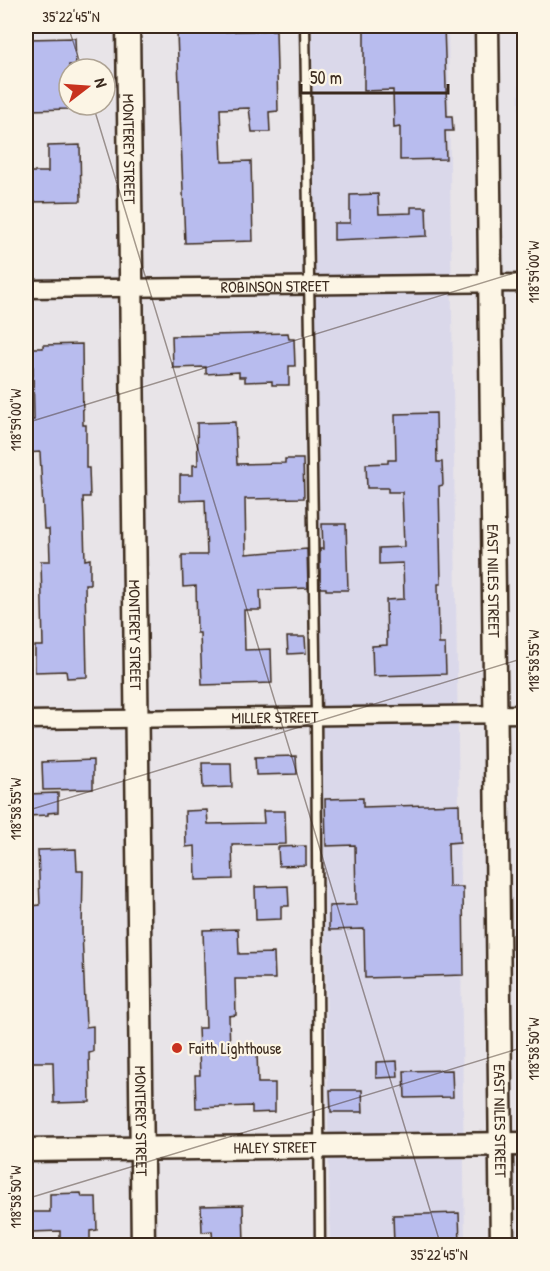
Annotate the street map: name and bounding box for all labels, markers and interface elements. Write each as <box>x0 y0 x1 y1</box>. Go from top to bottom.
text: 35°22'45"N <box>42 6 100 27</box>
north arrow <box>57 57 117 117</box>
scale bar <box>301 57 448 95</box>
text: 50 m <box>310 65 342 90</box>
text: N <box>90 75 113 90</box>
street label: MONTEREY STREET <box>118 94 141 205</box>
text: 118°59'00"W <box>523 240 544 303</box>
street label: ROBINSON STREET <box>220 274 330 298</box>
text: 118°59'00"W <box>5 388 26 451</box>
street label: EAST NILES STREET <box>482 524 506 638</box>
street label: MONTEREY STREET <box>124 580 147 691</box>
text: 118°58'55"W <box>523 629 544 692</box>
street label: MILLER STREET <box>231 705 319 729</box>
text: 118°58'55"W <box>5 777 26 840</box>
text: 118°58'50"W <box>523 1017 544 1081</box>
place label: Faith Lighthouse <box>188 1037 282 1059</box>
marker: Faith Lighthouse <box>170 1041 184 1055</box>
street label: EAST NILES STREET <box>489 1064 512 1178</box>
street label: MONTEREY STREET <box>130 1066 153 1177</box>
street label: HALEY STREET <box>233 1135 317 1158</box>
text: 118°58'50"W <box>5 1165 26 1229</box>
text: 35°22'45"N <box>410 1244 468 1265</box>

